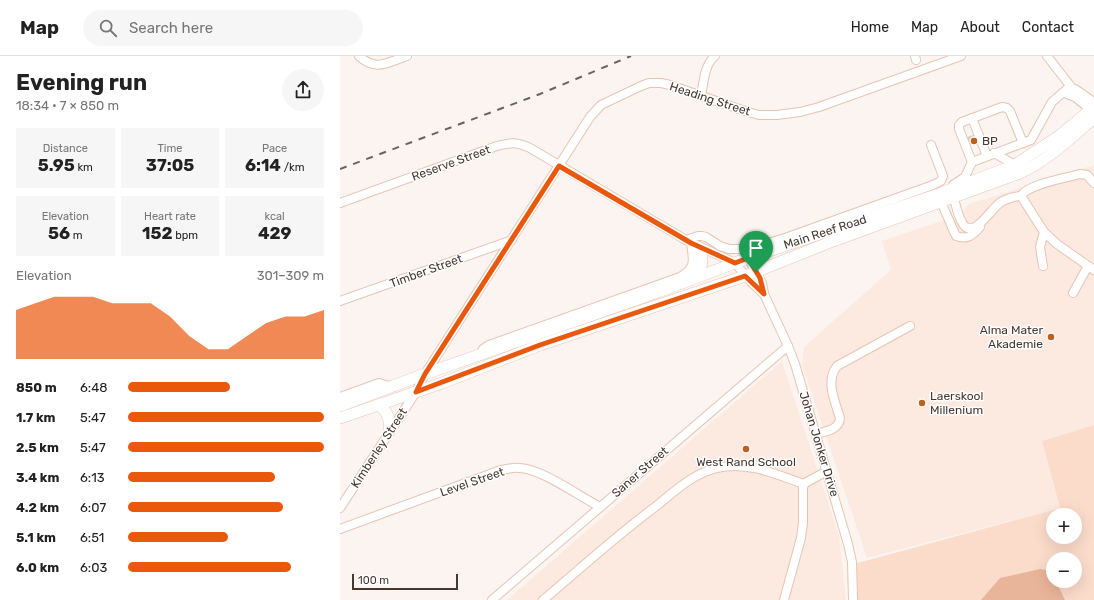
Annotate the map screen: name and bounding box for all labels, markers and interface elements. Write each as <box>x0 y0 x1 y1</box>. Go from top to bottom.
search box <box>83 10 363 46</box>
text: Map <box>20 16 59 39</box>
icon: search <box>97 17 119 39</box>
text: Search here <box>129 19 213 37</box>
text: Home <box>851 19 889 36</box>
text: Map <box>911 19 938 36</box>
text: About <box>960 19 1000 36</box>
text: Contact <box>1022 19 1074 36</box>
text: Evening run <box>16 69 147 96</box>
button: share <box>282 69 324 111</box>
street label: Heading Street <box>668 79 752 119</box>
text: 18:34 · 7 × 850 m <box>16 98 119 113</box>
place label: BP <box>982 134 998 148</box>
marker: BP <box>969 136 979 146</box>
text: Distance <box>43 142 88 155</box>
text: Time <box>158 142 182 155</box>
text: Pace <box>262 142 287 155</box>
street label: Reserve Street <box>410 142 493 184</box>
text: 5.95 <box>38 155 75 175</box>
text: 37:05 <box>146 155 194 175</box>
text: 6:14 <box>245 155 281 175</box>
text: km <box>75 161 93 174</box>
text: /km <box>281 161 304 174</box>
text: Elevation <box>42 210 89 223</box>
text: Heart rate <box>144 210 196 223</box>
text: kcal <box>265 210 285 223</box>
street label: Main Reef Road <box>782 212 868 252</box>
text: 56 <box>48 223 70 243</box>
text: 152 <box>142 223 172 243</box>
text: 429 <box>258 223 291 243</box>
text: m <box>70 229 83 242</box>
text: bpm <box>172 229 198 242</box>
pin <box>739 231 773 272</box>
icon: arrive <box>745 237 767 259</box>
street label: Timber Street <box>388 251 465 291</box>
text: Elevation <box>16 268 72 283</box>
text: 301–309 m <box>257 268 324 283</box>
place label: Alma Mater Akademie <box>980 323 1043 351</box>
marker: Alma Mater Akademie <box>1046 332 1056 342</box>
text: 850 m <box>16 380 57 395</box>
text: 6:48 <box>80 380 108 395</box>
place label: Laerskool Millenium <box>930 389 983 417</box>
street label: Johan Jonker Drive <box>796 390 842 498</box>
marker: Laerskool Millenium <box>917 398 927 408</box>
street label: Kimberley Street <box>348 405 410 491</box>
text: 1.7 km <box>16 410 56 425</box>
text: 5:47 <box>80 410 106 425</box>
text: 2.5 km <box>16 440 59 455</box>
text: 5:47 <box>80 440 106 455</box>
street label: Saner Street <box>609 444 671 500</box>
marker: West Rand School <box>741 444 751 454</box>
place label: West Rand School <box>696 455 796 469</box>
street label: Level Street <box>438 464 506 499</box>
text: 3.4 km <box>16 470 59 485</box>
text: 6:13 <box>80 470 105 485</box>
text: 4.2 km <box>16 500 59 515</box>
text: 6:07 <box>80 500 106 515</box>
map controls <box>1046 508 1082 588</box>
button: + <box>1046 508 1082 544</box>
text: 5.1 km <box>16 530 56 545</box>
text: 6:51 <box>80 530 104 545</box>
button: − <box>1046 552 1082 588</box>
text: 6.0 km <box>16 560 59 575</box>
text: 6:03 <box>80 560 107 575</box>
scale bar <box>352 572 458 591</box>
text: 100 m <box>358 574 389 587</box>

